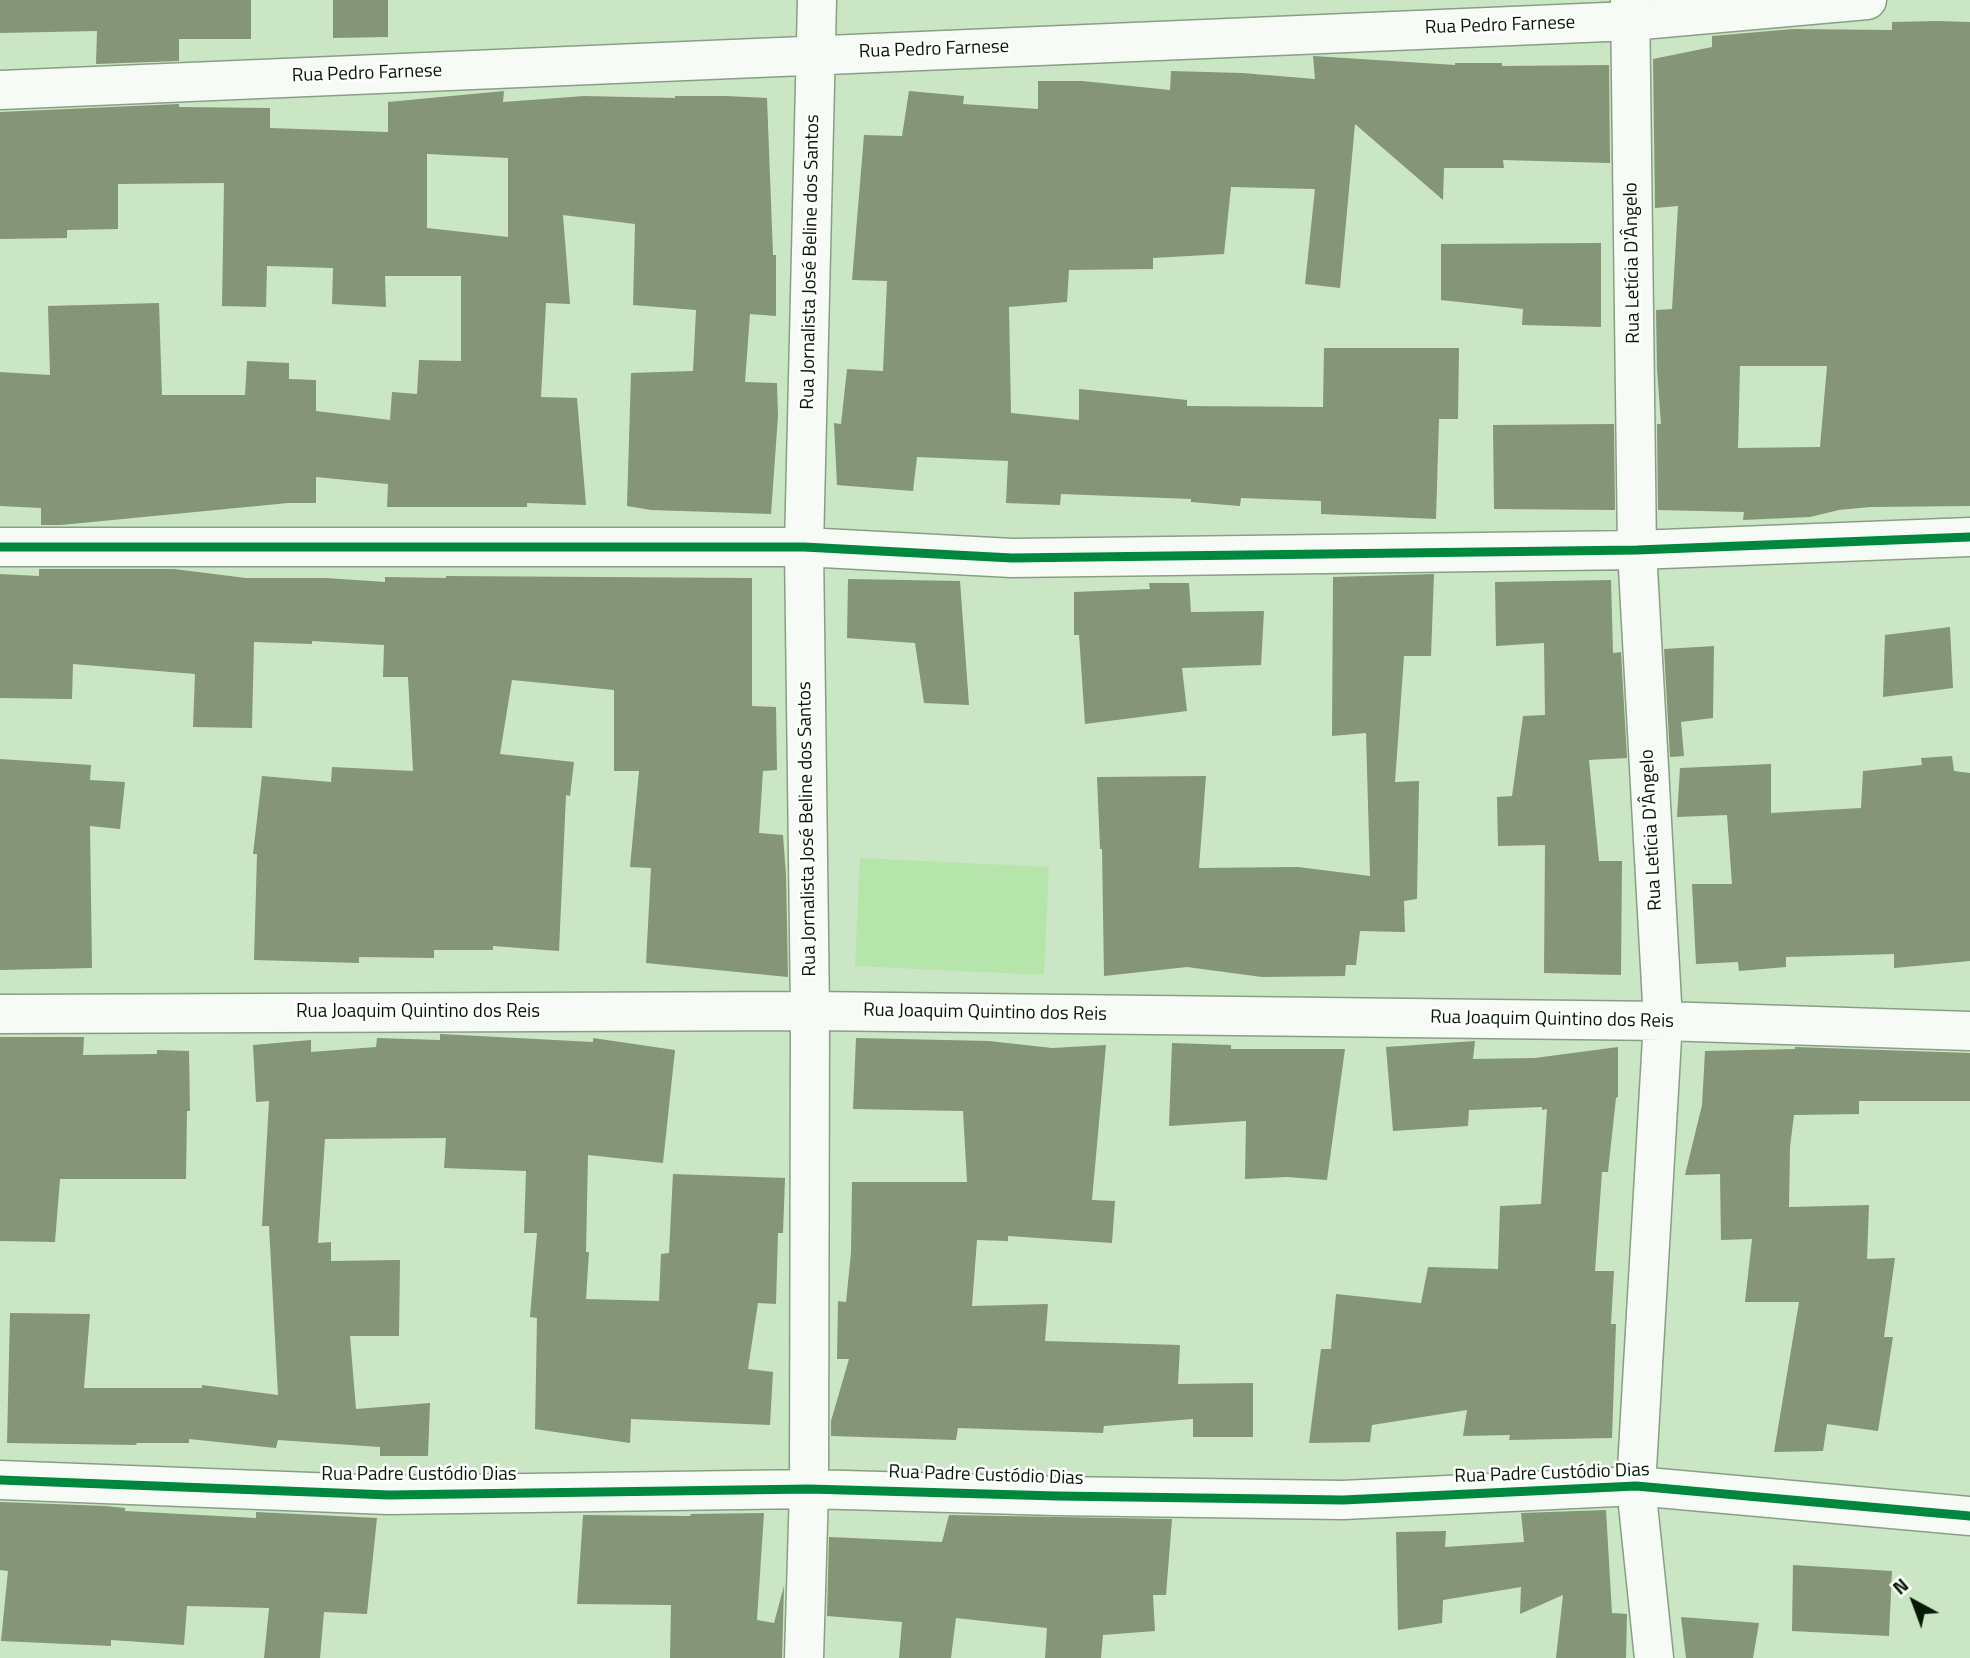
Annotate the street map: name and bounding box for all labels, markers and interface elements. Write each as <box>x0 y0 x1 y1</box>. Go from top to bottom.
street label: Rua Pedro Farnese <box>1424 12 1576 40</box>
street label: Rua Pedro Farnese <box>858 36 1010 64</box>
street label: Rua Pedro Farnese <box>291 60 443 88</box>
street label: Rua Jornalista José Beline dos Santos <box>797 114 825 410</box>
street label: Rua Letícia D'Ângelo <box>1620 182 1646 344</box>
street label: Rua Jornalista José Beline dos Santos <box>794 681 822 977</box>
street label: Rua Letícia D'Ângelo <box>1636 749 1668 911</box>
street label: Rua Joaquim Quintino dos Reis <box>863 999 1107 1027</box>
street label: Rua Joaquim Quintino dos Reis <box>296 1001 540 1023</box>
street label: Rua Joaquim Quintino dos Reis <box>1430 1006 1674 1034</box>
street label: Rua Padre Custódio Dias <box>1454 1459 1650 1489</box>
street label: Rua Padre Custódio Dias <box>888 1461 1084 1491</box>
street label: Rua Padre Custódio Dias <box>321 1464 517 1486</box>
north arrow <box>1879 1567 1949 1637</box>
text: N <box>1885 1571 1914 1601</box>

